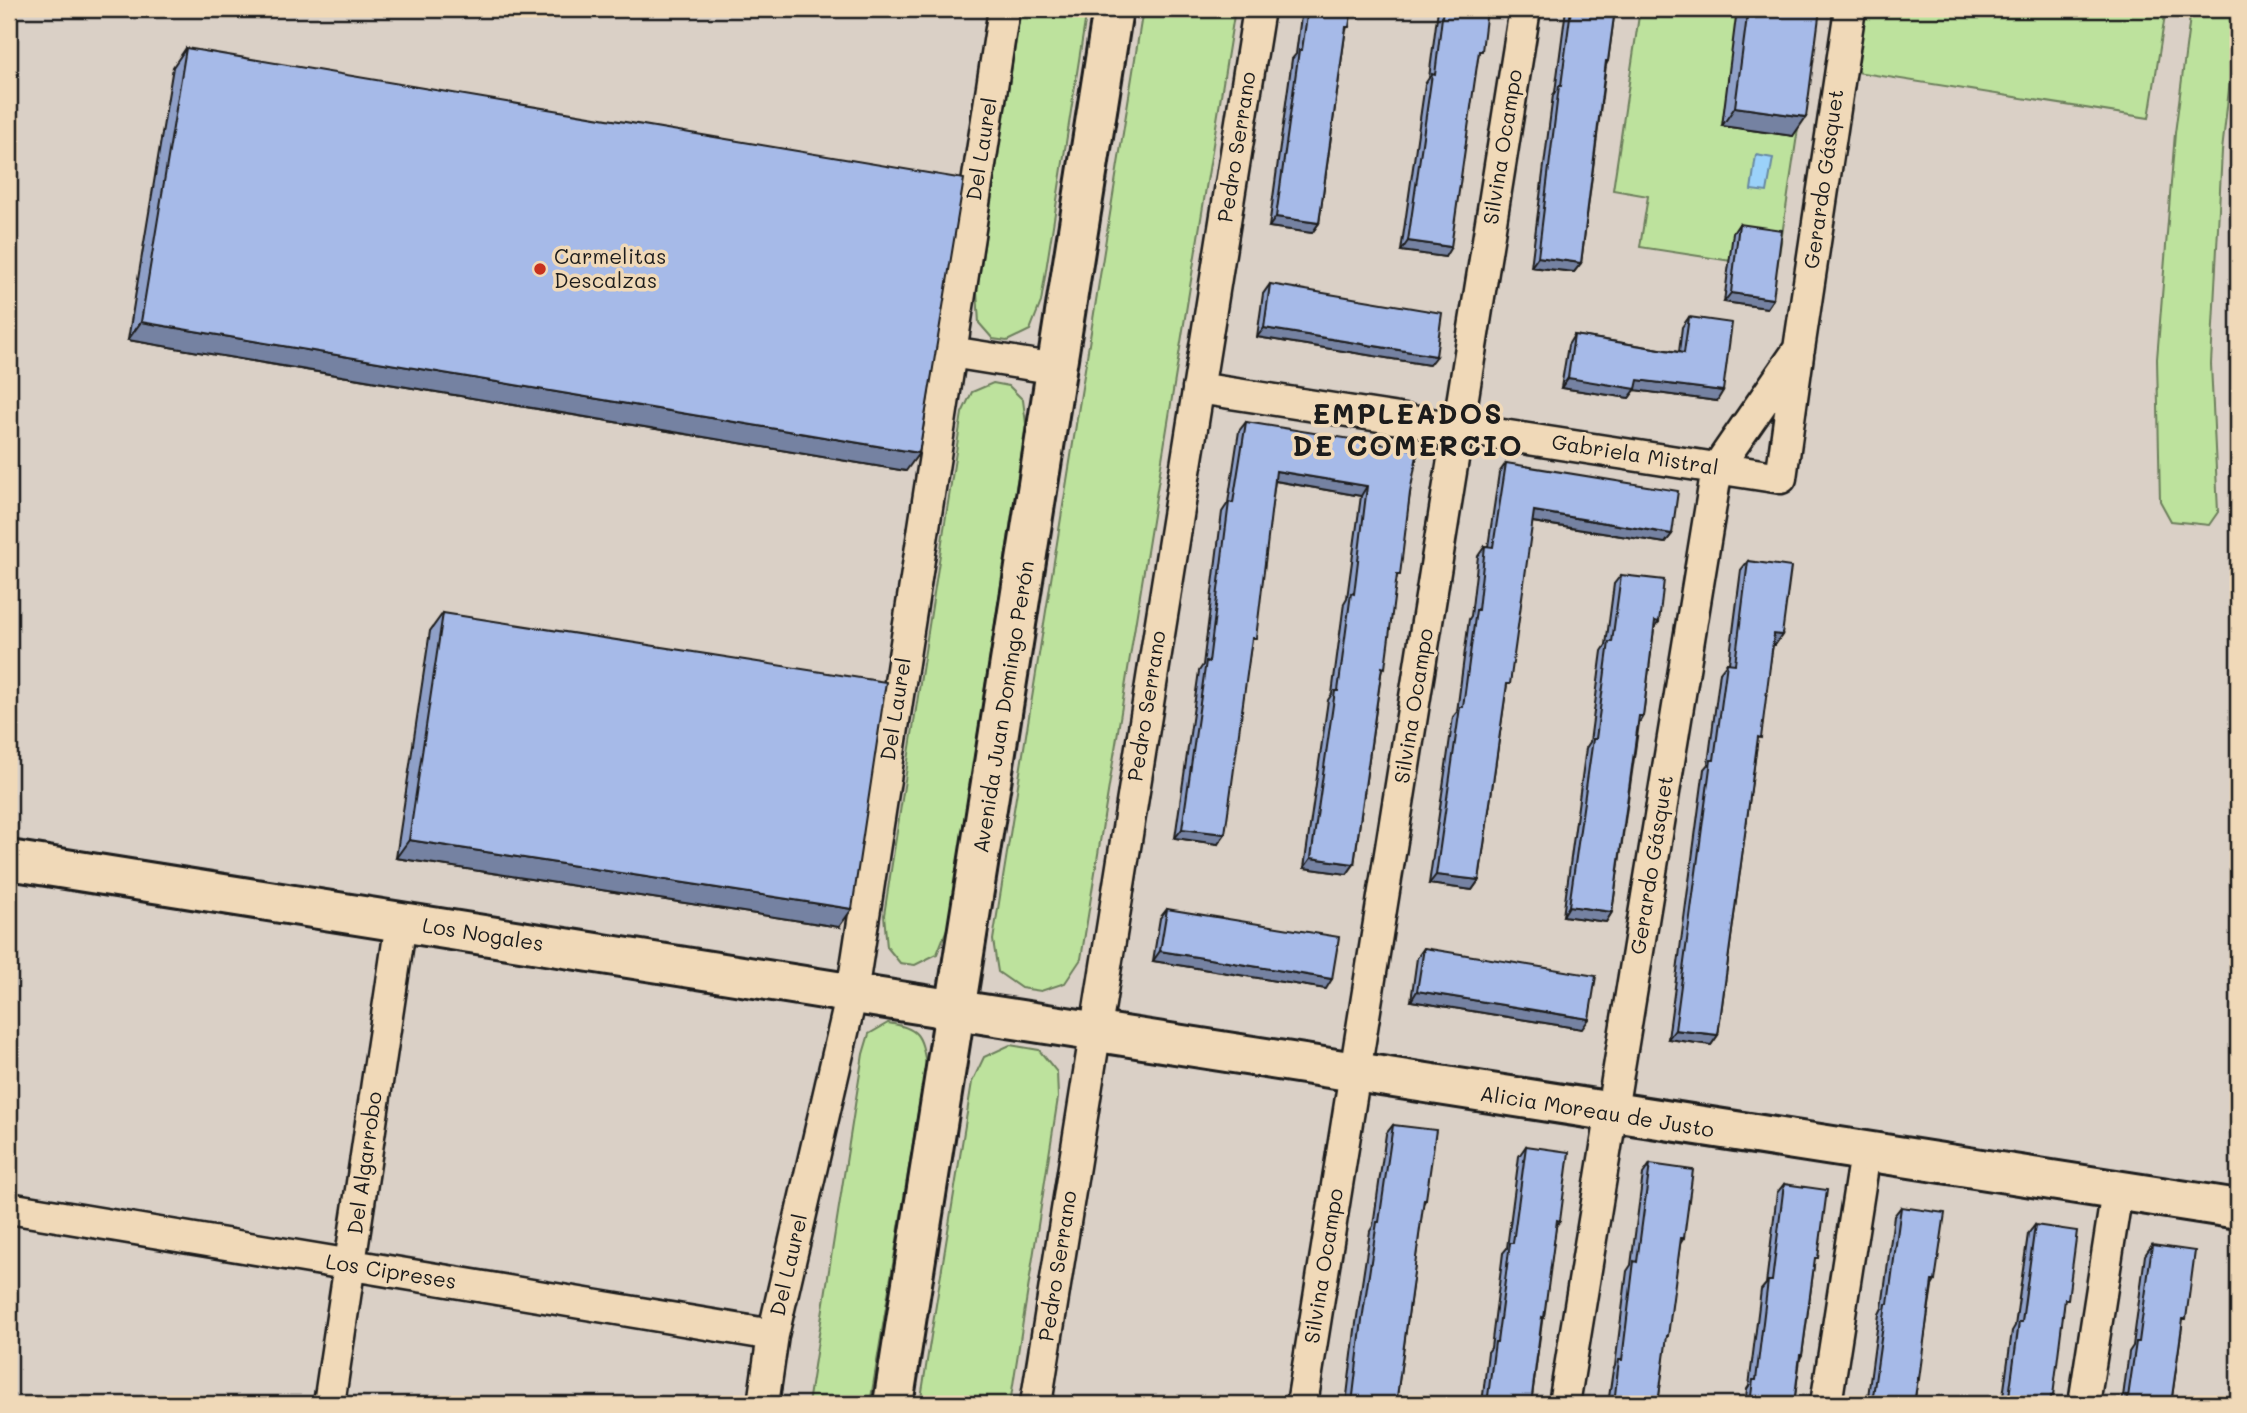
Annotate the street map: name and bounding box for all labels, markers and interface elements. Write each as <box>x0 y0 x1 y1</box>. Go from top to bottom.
street label: Silvina Ocampo <box>1476 67 1527 226</box>
street label: Pedro Serrano <box>1210 70 1261 224</box>
street label: Gerardo Gásquet <box>1797 87 1848 270</box>
street label: Del Laurel <box>959 95 1002 202</box>
place label: Carmelitas Descalzas <box>554 242 667 293</box>
marker: Carmelitas Descalzas <box>532 261 548 277</box>
district label: EMPLEADOS DE COMERCIO <box>1292 395 1524 463</box>
street label: Gabriela Mistral <box>1550 427 1721 480</box>
street label: Avenida Juan Domingo Perón <box>966 559 1039 855</box>
street label: Silvina Ocampo <box>1387 626 1438 785</box>
street label: Pedro Serrano <box>1120 629 1171 783</box>
street label: Del Laurel <box>873 655 916 762</box>
street label: Gerardo Gásquet <box>1623 773 1678 956</box>
street label: Los Nogales <box>421 911 546 956</box>
street label: Alicia Moreau de Justo <box>1478 1079 1716 1142</box>
street label: Del Algarrobo <box>340 1090 387 1236</box>
street label: Silvina Ocampo <box>1297 1186 1348 1345</box>
street label: Pedro Serrano <box>1031 1189 1082 1343</box>
street label: Del Laurel <box>763 1211 812 1318</box>
street label: Los Cipreses <box>324 1247 458 1294</box>

